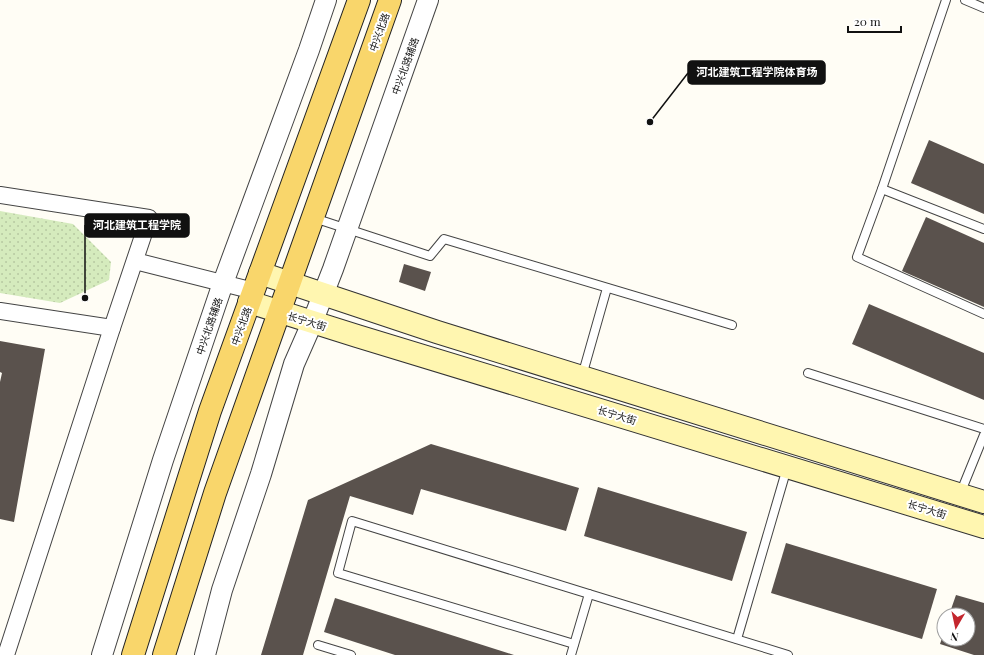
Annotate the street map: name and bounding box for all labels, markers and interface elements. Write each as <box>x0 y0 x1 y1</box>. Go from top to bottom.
scale bar <box>848 8 901 34</box>
street label: 中兴北路 <box>366 11 392 53</box>
text: 20 m <box>854 13 881 29</box>
street label: 中兴北路辅路 <box>388 35 422 97</box>
callout: 河北建筑工程学院体育场 <box>688 61 825 84</box>
text: 河北建筑工程学院体育场 <box>697 64 818 79</box>
callout: 河北建筑工程学院 <box>85 214 189 237</box>
text: 河北建筑工程学院 <box>93 217 181 232</box>
street label: 中兴北路辅路 <box>193 295 225 357</box>
street label: 中兴北路 <box>228 305 254 347</box>
street label: 长宁大街 <box>286 308 328 334</box>
street label: 长宁大街 <box>596 402 638 428</box>
street label: 长宁大街 <box>906 496 948 522</box>
north arrow <box>936 607 976 647</box>
text: N <box>949 629 959 645</box>

